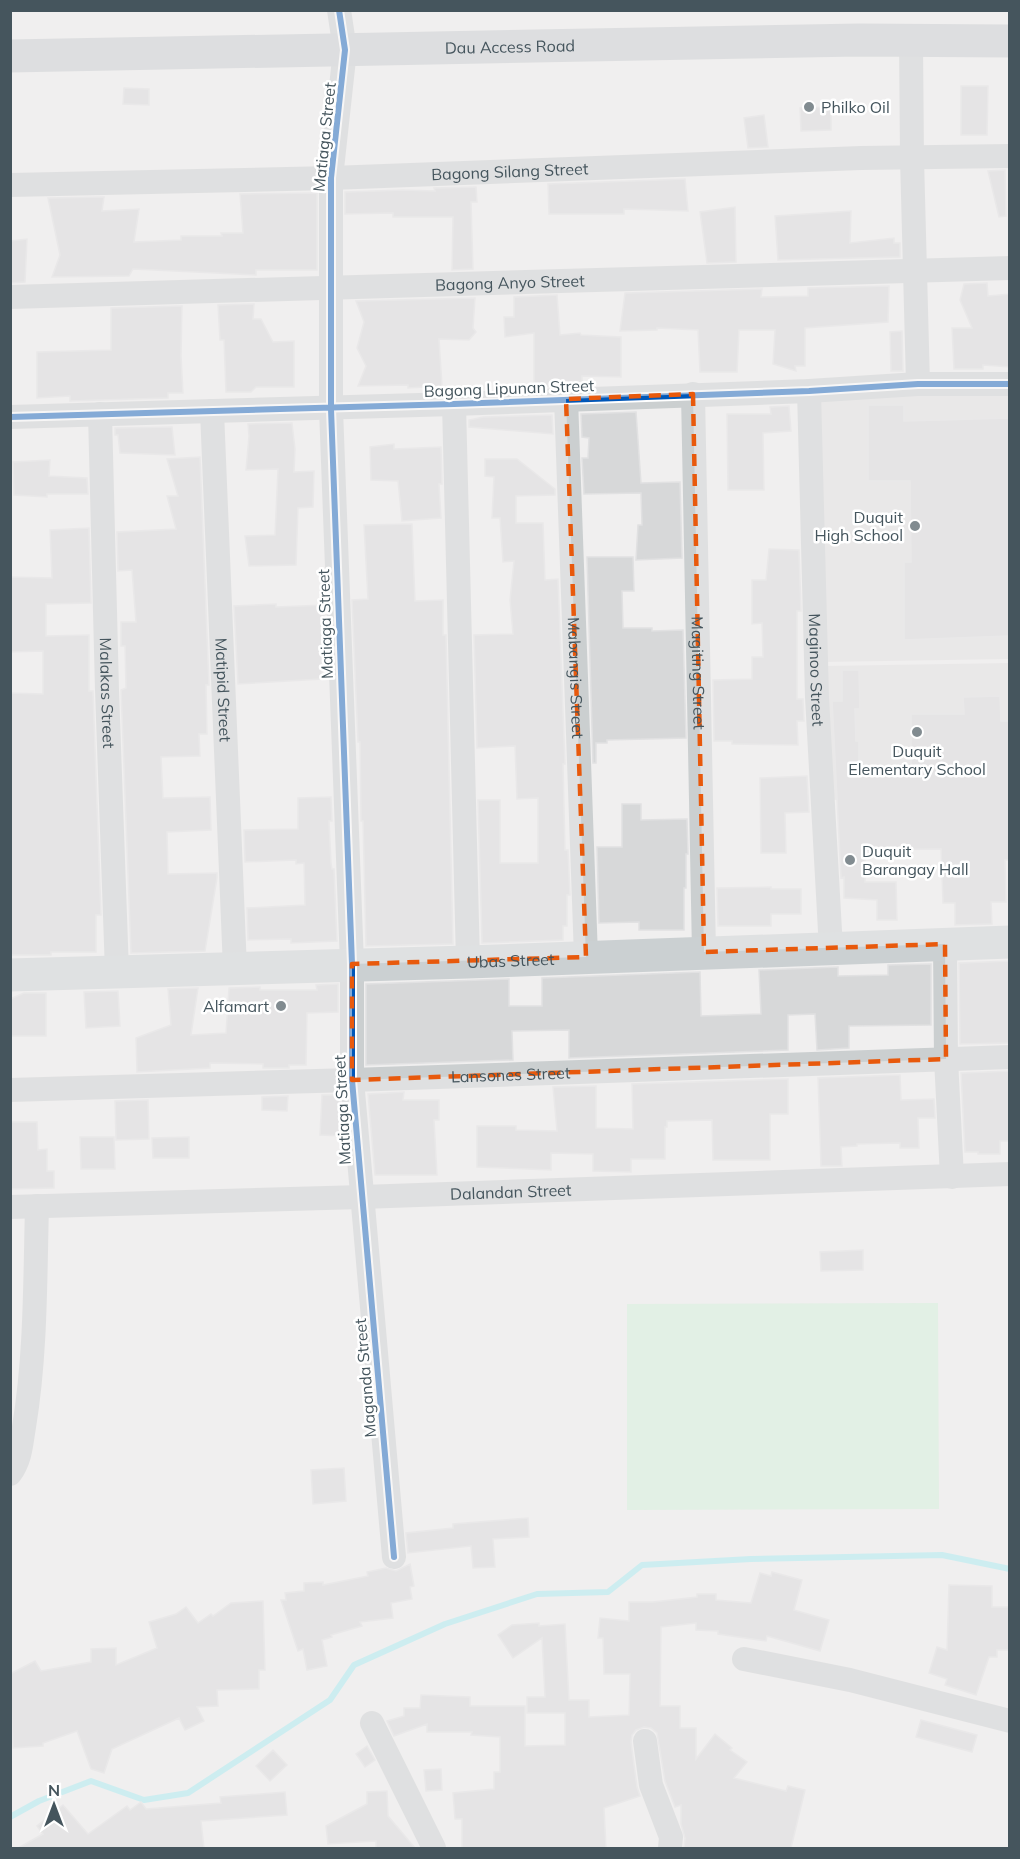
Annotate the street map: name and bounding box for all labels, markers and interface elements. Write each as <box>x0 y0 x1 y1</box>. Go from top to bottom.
street label: Dau Access Road <box>445 35 575 58</box>
street label: Matiaga Street <box>308 81 340 193</box>
place label: Philko Oil <box>821 97 890 117</box>
marker: Philko Oil <box>802 100 816 114</box>
street label: Bagong Silang Street <box>431 158 589 184</box>
street label: Bagong Anyo Street <box>435 270 585 295</box>
street label: Bagong Lipunan Street <box>423 375 595 401</box>
place label: Duquit High School <box>814 507 903 545</box>
marker: Duquit High School <box>908 519 922 533</box>
street label: Matiaga Street <box>313 568 337 679</box>
street label: Maginoo Street <box>805 613 829 727</box>
street label: Magiting Street <box>687 616 710 730</box>
street label: Mabangis Street <box>564 617 588 739</box>
street label: Malakas Street <box>96 637 119 749</box>
street label: Matipid Street <box>211 637 236 743</box>
marker: Duquit Elementary School <box>910 725 924 739</box>
place label: Duquit Elementary School <box>848 741 986 779</box>
place label: Duquit Barangay Hall <box>862 841 969 879</box>
marker: Duquit Barangay Hall <box>843 853 857 867</box>
street label: Ubas Street <box>467 949 555 972</box>
place label: Alfamart <box>203 996 269 1016</box>
marker: Alfamart <box>274 999 288 1013</box>
street label: Matiaga Street <box>329 1054 355 1165</box>
street label: Lansones Street <box>451 1062 571 1087</box>
street label: Dalandan Street <box>450 1180 572 1204</box>
street label: Maganda Street <box>350 1317 380 1438</box>
north arrow <box>24 1775 84 1835</box>
text: N <box>48 1780 60 1800</box>

